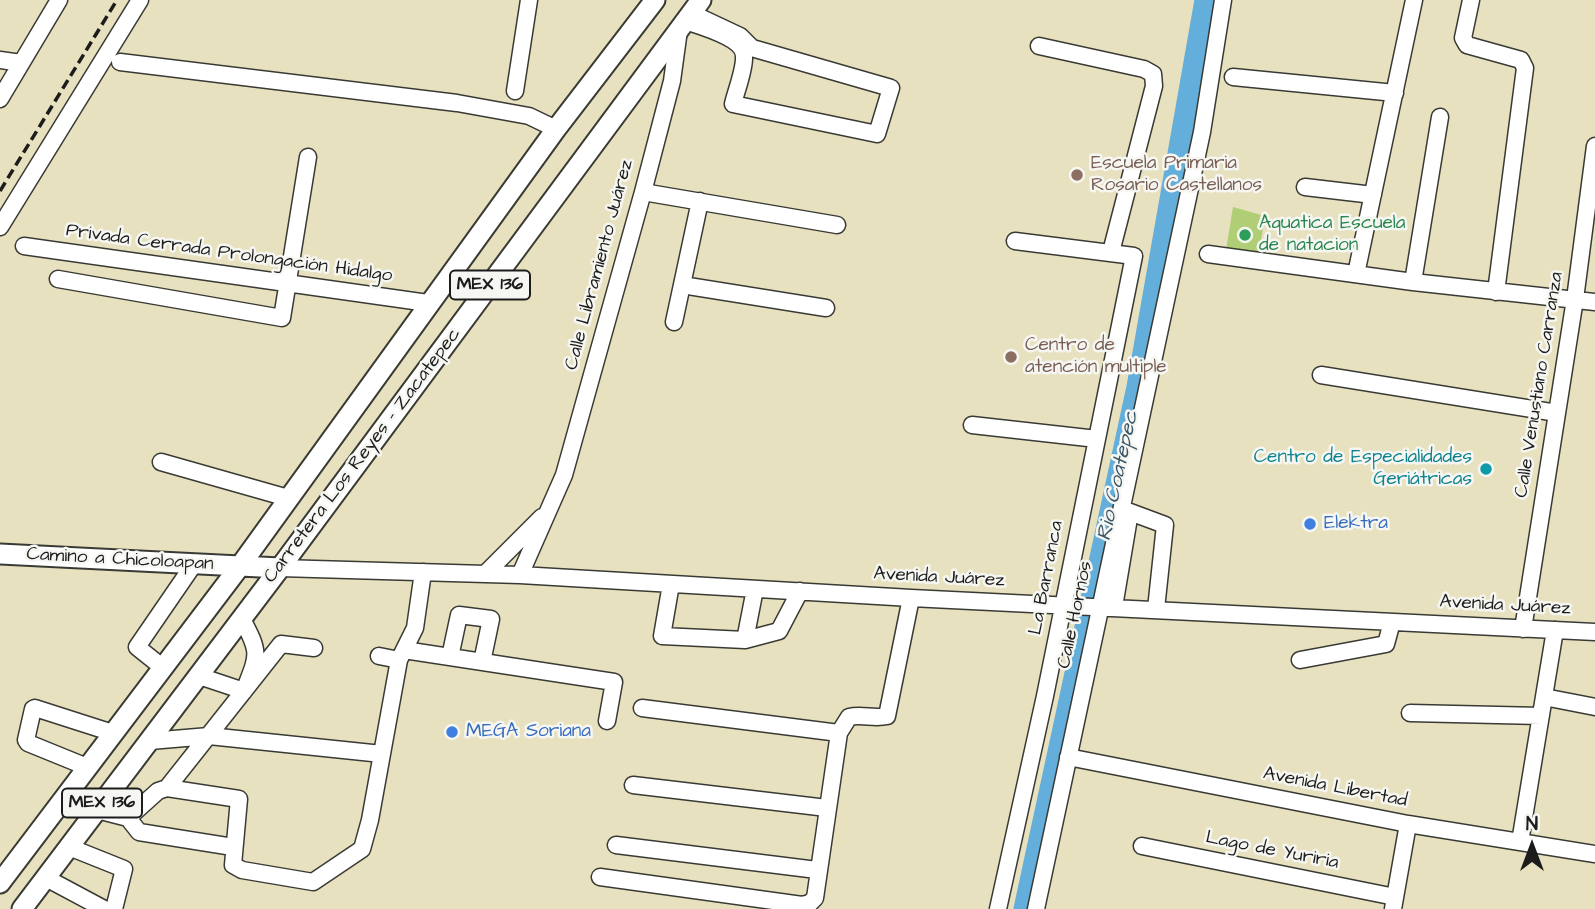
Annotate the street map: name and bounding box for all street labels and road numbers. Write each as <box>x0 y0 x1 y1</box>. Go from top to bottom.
street label: Calle Libramiento Juárez <box>561 157 639 373</box>
street label: Privada Cerrada Prolongación Hidalgo <box>64 220 394 288</box>
road number: MEX 136 <box>450 270 530 300</box>
street label: Calle Venustiano Carranza <box>1511 271 1569 499</box>
street label: Carretera Los Reyes - Zacatepec <box>260 324 466 588</box>
street label: La Barranca <box>1025 519 1069 637</box>
street label: Camino a Chicoloapan <box>26 544 214 576</box>
street label: Calle Hornos <box>1053 559 1099 671</box>
street label: Avenida Juárez <box>873 563 1005 593</box>
street label: Avenida Juárez <box>1439 591 1571 621</box>
street label: Avenida Libertad <box>1261 763 1409 813</box>
road number: MEX 136 <box>62 788 142 818</box>
street label: Lago de Yuriria <box>1204 827 1340 875</box>

